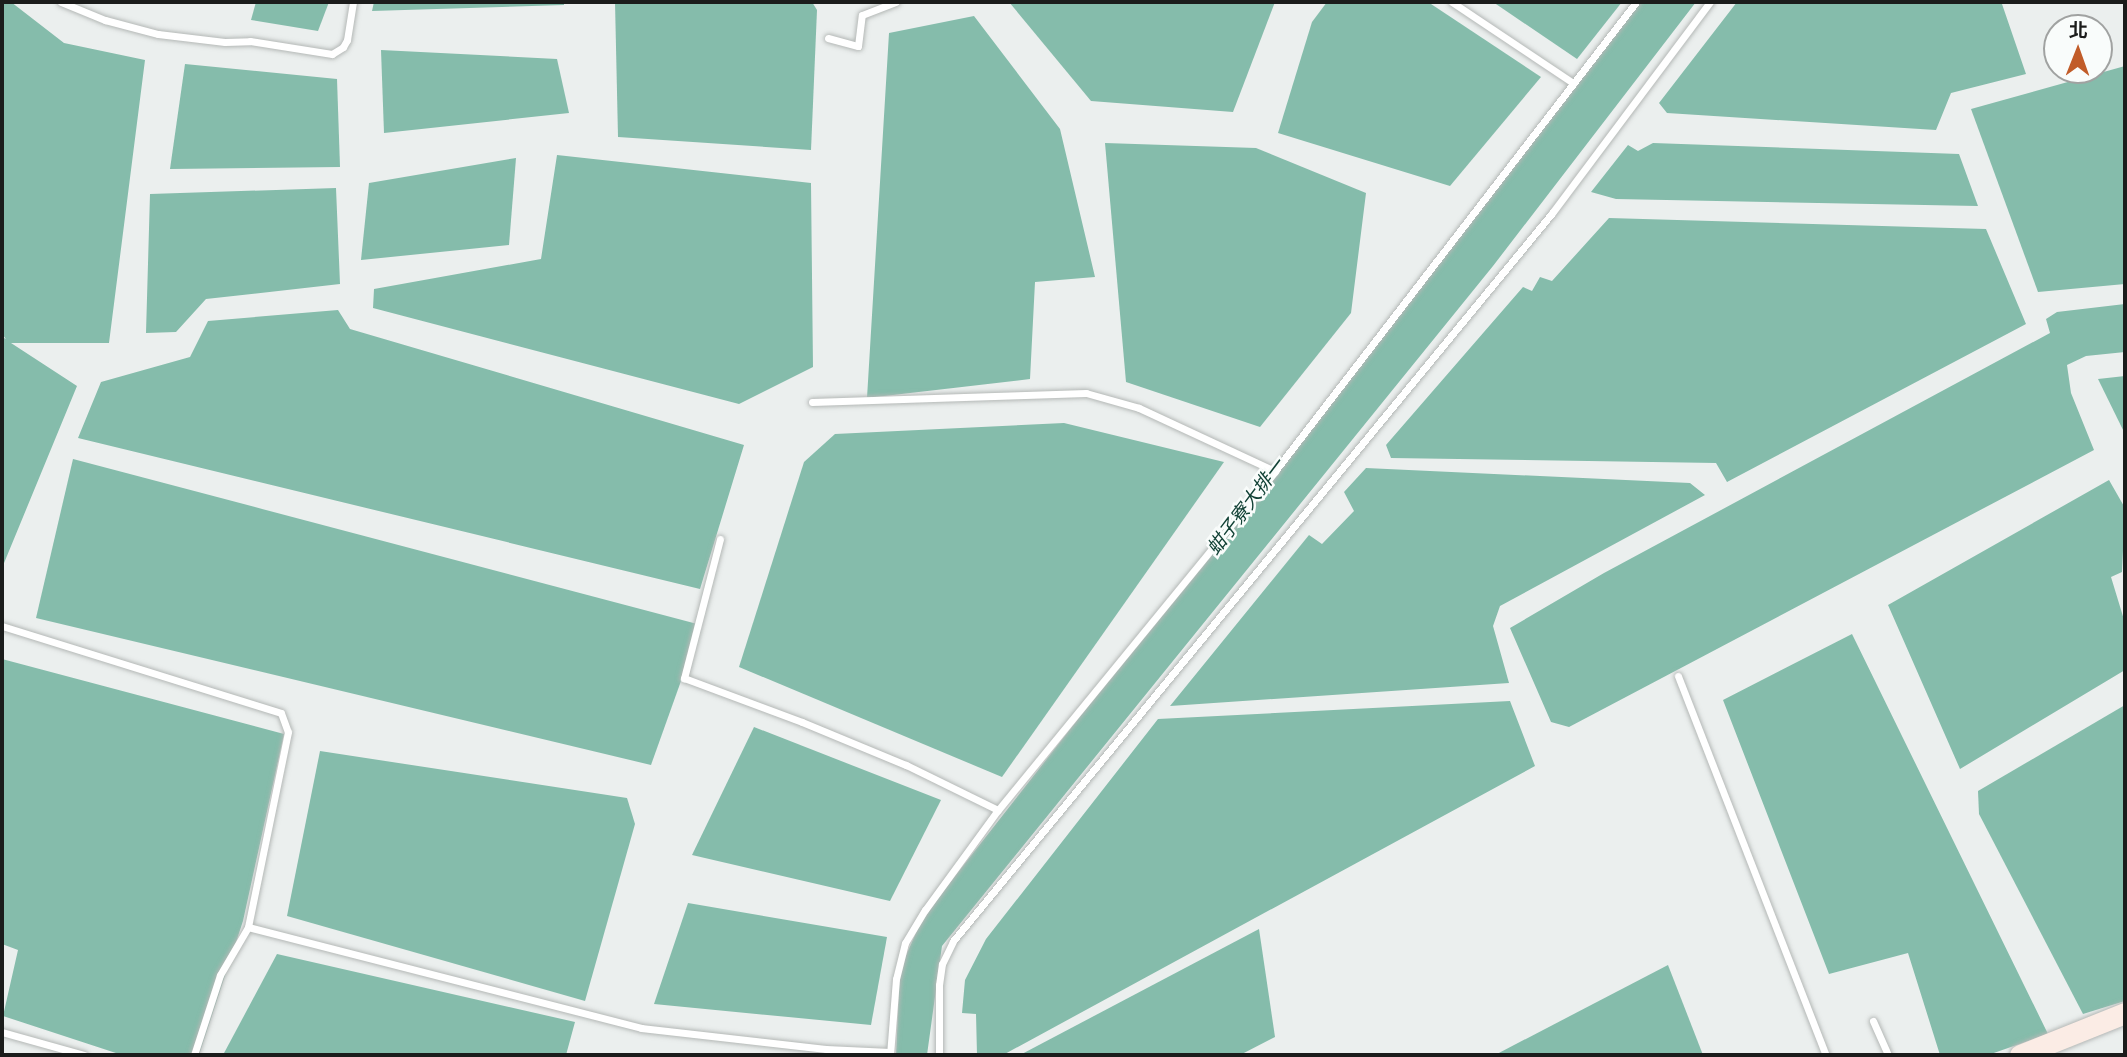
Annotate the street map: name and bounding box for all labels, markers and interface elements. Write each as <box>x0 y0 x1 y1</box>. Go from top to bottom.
north arrow <box>2043 14 2113 84</box>
text: 北 <box>2069 19 2088 41</box>
water label: 蚶子寮大排一 <box>1203 455 1289 559</box>

